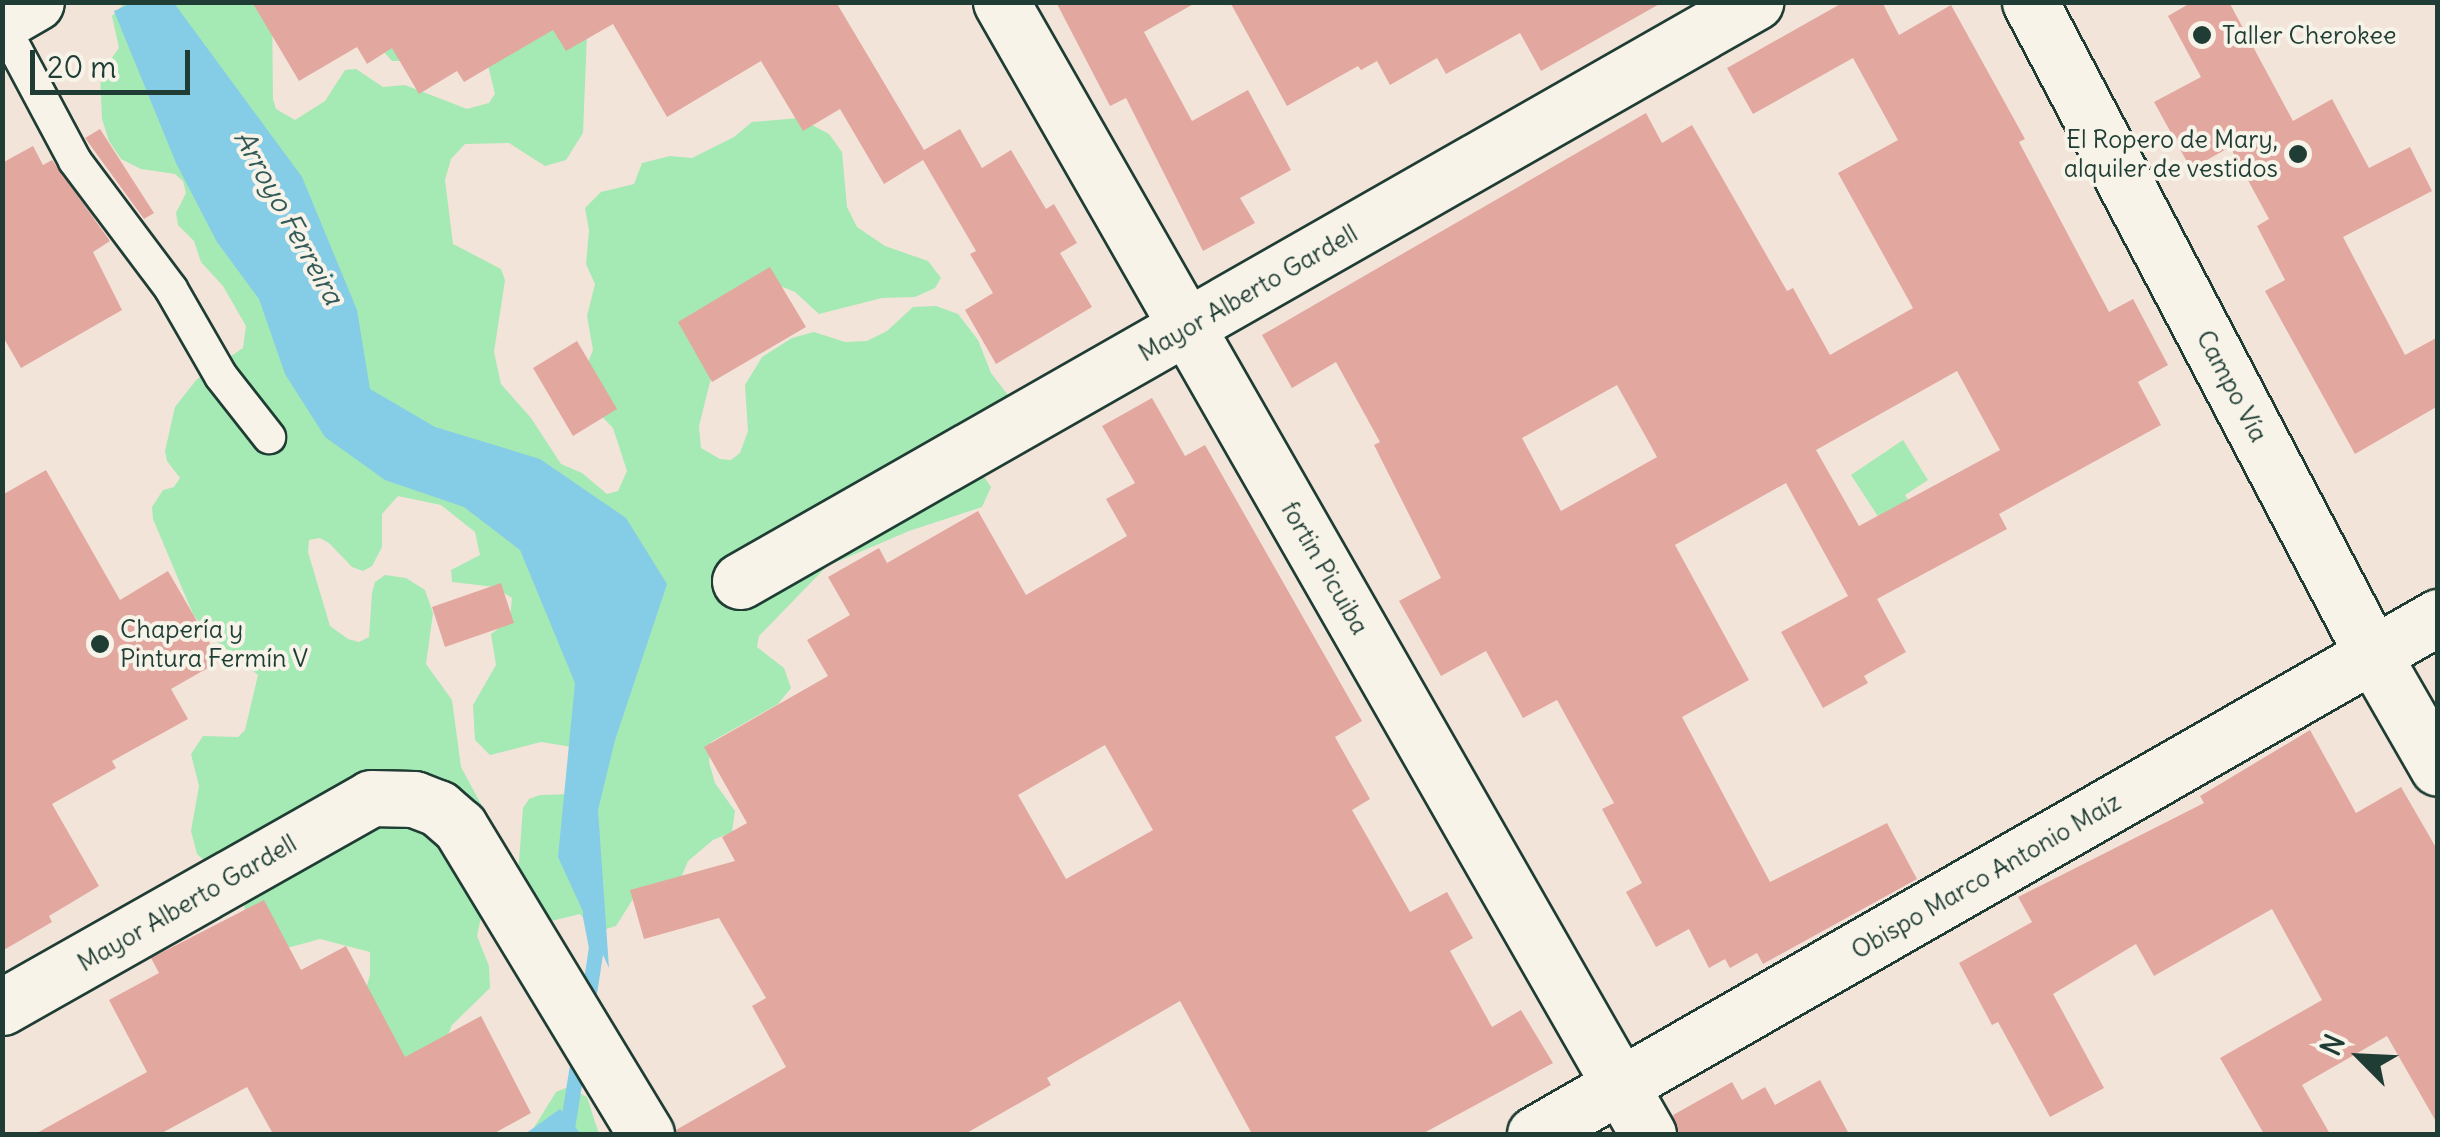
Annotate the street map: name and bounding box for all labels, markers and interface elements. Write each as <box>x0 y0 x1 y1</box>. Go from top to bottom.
place label: Taller Cherokee <box>2222 20 2396 50</box>
marker: Taller Cherokee <box>2191 24 2213 46</box>
scale bar <box>35 30 195 92</box>
text: 20 m <box>47 48 117 86</box>
water label: Arroyo Ferreira <box>227 124 351 310</box>
place label: El Ropero de Mary, alquiler de vestidos <box>2064 125 2278 184</box>
marker: El Ropero de Mary, alquiler de vestidos <box>2287 143 2309 165</box>
street label: Mayor Alberto Gardell <box>1133 218 1363 368</box>
street label: Campo Vía <box>2190 325 2274 447</box>
street label: fortin Picuiba <box>1275 496 1375 640</box>
place label: Chapería y Pintura Fermín V <box>120 615 308 674</box>
marker: Chapería y Pintura Fermín V <box>89 633 111 655</box>
street label: Obispo Marco Antonio Maíz <box>1846 787 2126 965</box>
street label: Mayor Alberto Gardell <box>72 828 302 978</box>
north arrow <box>2310 1007 2410 1107</box>
text: N <box>2312 1029 2353 1061</box>

